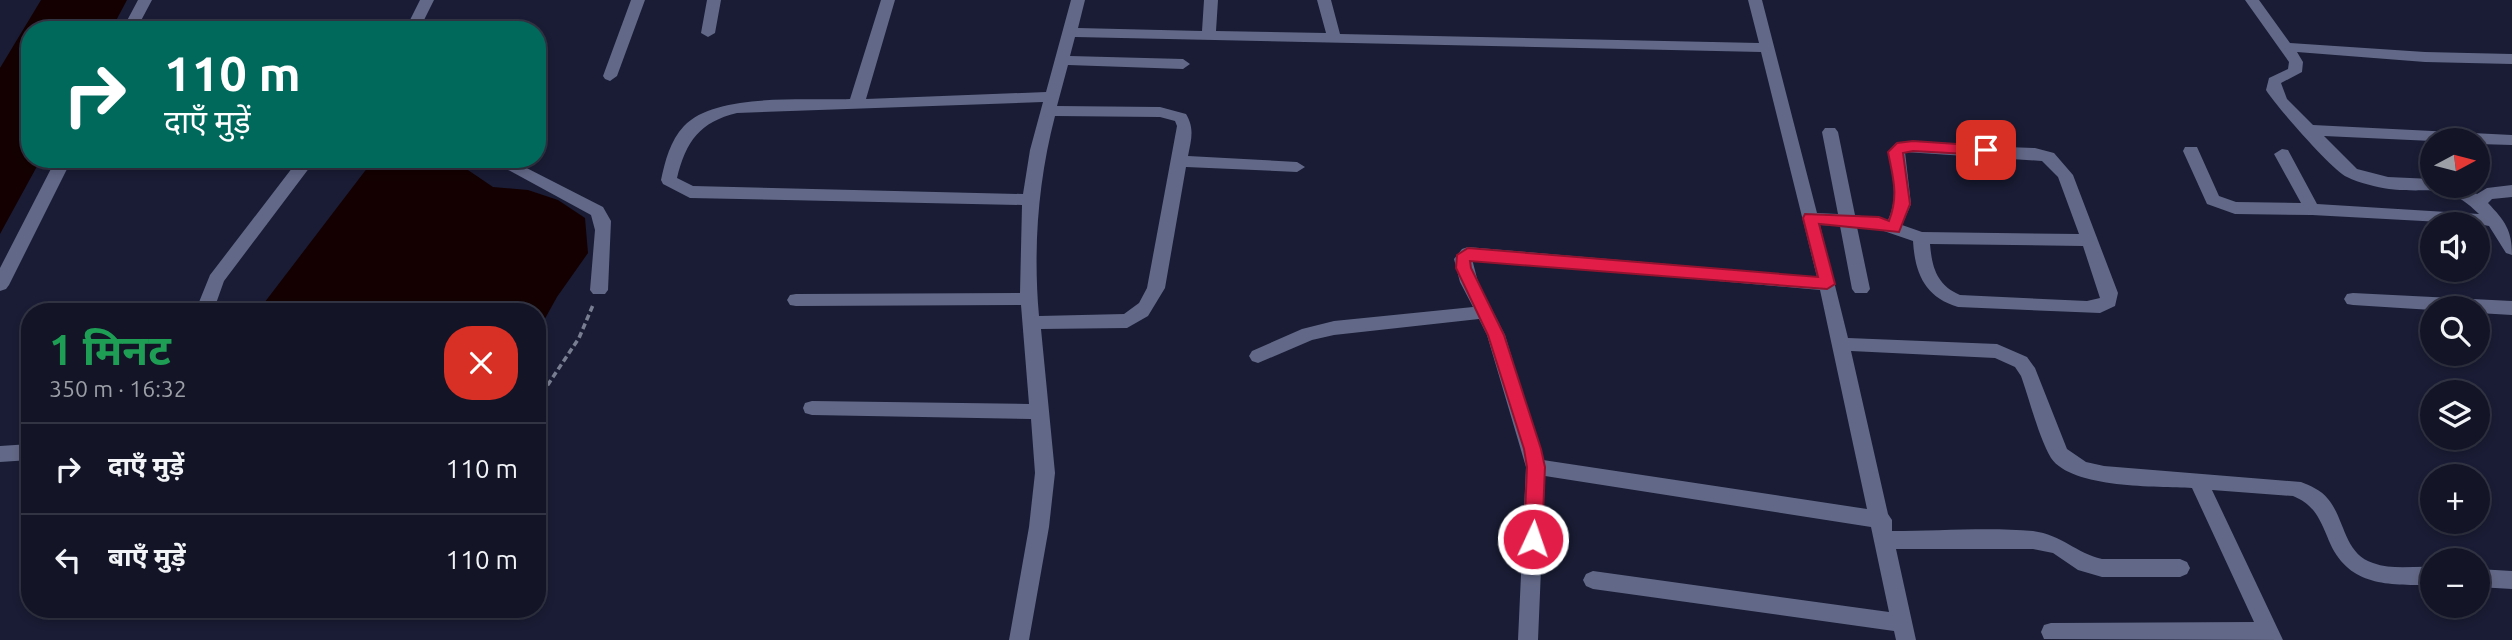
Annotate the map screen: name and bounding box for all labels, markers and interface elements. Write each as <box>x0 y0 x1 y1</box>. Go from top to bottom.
text: 110 m <box>164 45 301 100</box>
icon: right <box>49 49 140 140</box>
text: दाएँ मुड़ें <box>164 103 251 139</box>
pin <box>1956 120 2016 180</box>
north arrow <box>2420 128 2490 198</box>
map controls <box>2420 128 2490 618</box>
icon: arrive <box>1967 131 2005 169</box>
button: sound <box>2420 212 2490 282</box>
button: search <box>2420 296 2490 366</box>
text: 1 मिनट <box>49 326 171 373</box>
button: close <box>444 326 518 400</box>
text: 350 m · 16:32 <box>49 376 187 401</box>
button: layers <box>2420 380 2490 450</box>
icon: right <box>49 450 87 488</box>
text: दाएँ मुड़ें <box>108 451 184 480</box>
text: 110 m <box>446 454 518 483</box>
button: + <box>2420 464 2490 534</box>
position arrow <box>1496 502 1570 576</box>
icon: left <box>49 541 87 579</box>
text: बाएँ मुड़ें <box>108 542 185 571</box>
text: 110 m <box>446 545 518 574</box>
button: − <box>2420 548 2490 618</box>

